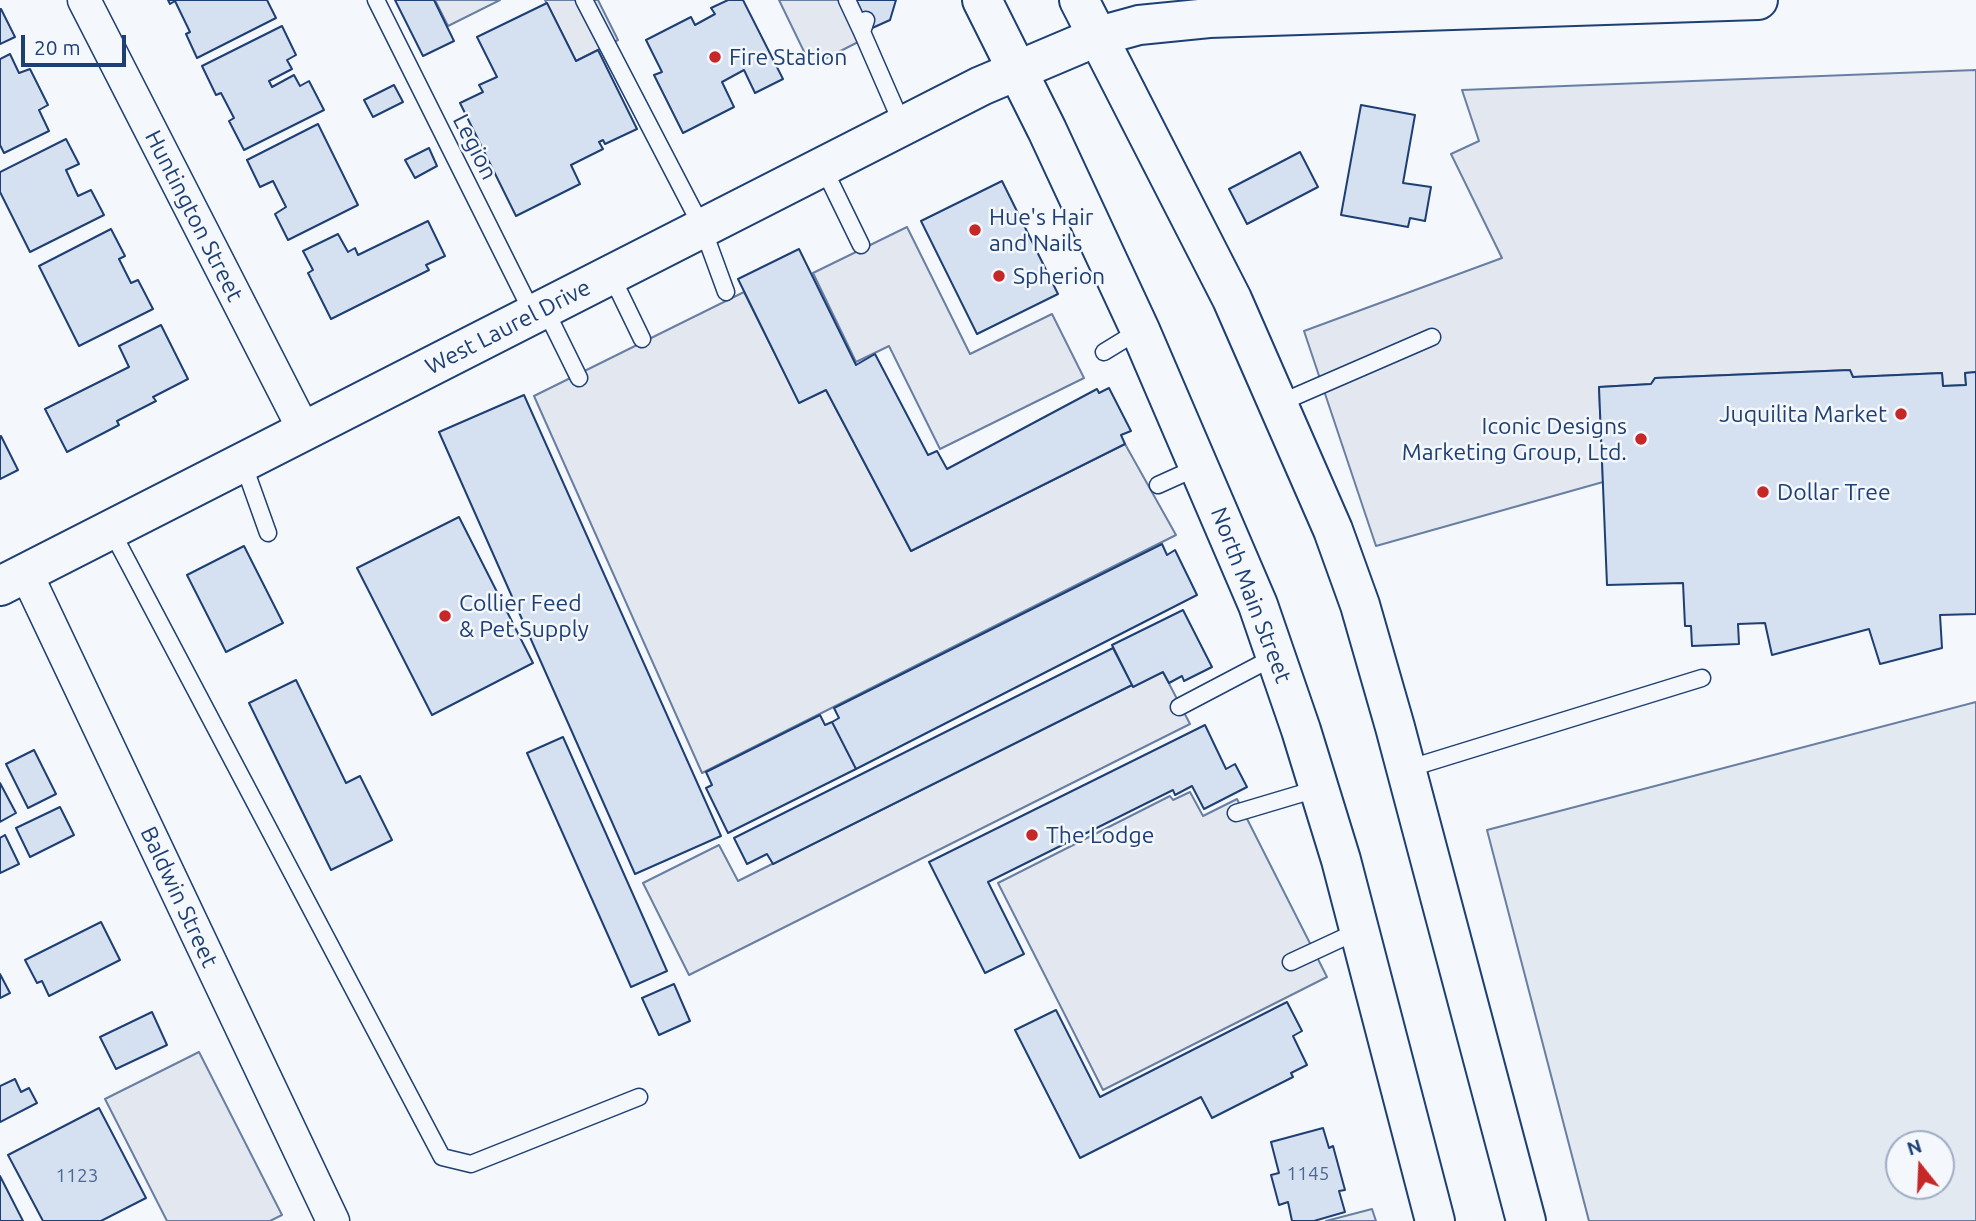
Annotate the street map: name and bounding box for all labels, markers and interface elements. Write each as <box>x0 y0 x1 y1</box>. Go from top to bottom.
scale bar <box>24 21 130 65</box>
text: 20 m <box>34 35 81 59</box>
place label: Fire Station <box>729 43 847 71</box>
marker: Fire Station <box>707 49 723 65</box>
street label: Legion <box>447 110 503 184</box>
street label: Huntington Street <box>139 126 249 306</box>
place label: Hue's Hair and Nails <box>989 203 1094 257</box>
marker: Hue's Hair and Nails <box>967 222 983 238</box>
place label: Spherion <box>1013 262 1105 290</box>
marker: Spherion <box>991 268 1007 284</box>
street label: West Laurel Drive <box>421 273 595 381</box>
place label: Juquilita Market <box>1719 400 1887 428</box>
marker: Juquilita Market <box>1893 406 1909 422</box>
place label: Iconic Designs Marketing Group, Ltd. <box>1402 412 1627 466</box>
marker: Iconic Designs Marketing Group, Ltd. <box>1633 431 1649 447</box>
place label: Dollar Tree <box>1777 478 1891 506</box>
marker: Dollar Tree <box>1755 484 1771 500</box>
street label: North Main Street <box>1205 503 1297 687</box>
place label: Collier Feed & Pet Supply <box>459 589 589 643</box>
marker: Collier Feed & Pet Supply <box>437 608 453 624</box>
place label: The Lodge <box>1046 821 1154 849</box>
street label: Baldwin Street <box>134 822 224 972</box>
marker: The Lodge <box>1024 827 1040 843</box>
north arrow <box>1885 1130 1955 1200</box>
text: N <box>1904 1134 1924 1160</box>
house number: 1145 <box>1287 1163 1329 1185</box>
house number: 1123 <box>56 1165 98 1187</box>

